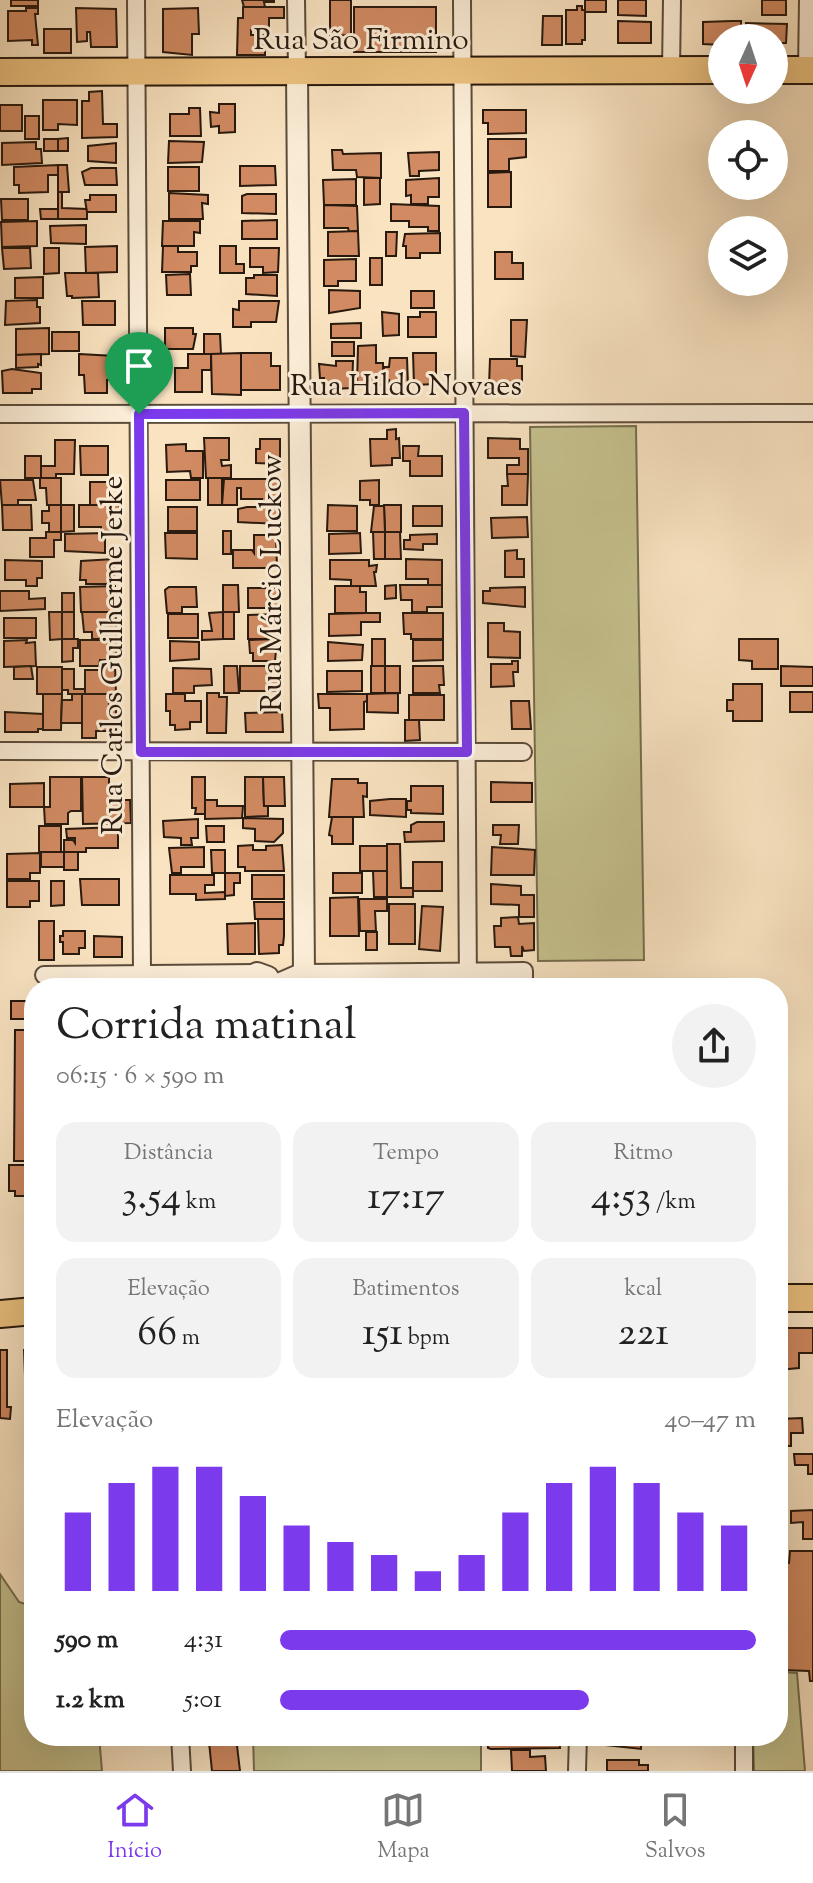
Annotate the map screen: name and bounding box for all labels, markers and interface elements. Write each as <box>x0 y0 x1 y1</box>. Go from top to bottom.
street label: Rua São Firmino <box>253 20 469 63</box>
north arrow <box>708 24 788 104</box>
map controls <box>708 24 788 296</box>
button: locate <box>708 120 788 200</box>
button: layers <box>708 216 788 296</box>
pin <box>105 332 173 414</box>
icon: arrive <box>117 344 161 388</box>
street label: Rua Hildo Novaes <box>290 366 522 409</box>
street label: Rua Márcio Luckow <box>252 454 295 712</box>
street label: Rua Carlos Guilherme Jerke <box>93 476 136 834</box>
text: Corrida matinal <box>56 996 356 1059</box>
button: share <box>672 1004 756 1088</box>
text: 06:15 · 6 × 590 m <box>56 1058 225 1095</box>
text: Distância <box>124 1138 213 1170</box>
text: Tempo <box>373 1138 439 1170</box>
text: Ritmo <box>614 1138 673 1170</box>
text: 3.54 <box>121 1170 181 1227</box>
text: 17:17 <box>367 1170 445 1227</box>
text: 4:53 <box>591 1170 651 1227</box>
text: km <box>181 1187 216 1219</box>
text: /km <box>651 1187 696 1219</box>
text: Elevação <box>128 1274 210 1306</box>
text: Batimentos <box>353 1274 459 1306</box>
text: kcal <box>624 1274 662 1306</box>
text: 66 <box>137 1306 177 1363</box>
text: 151 <box>362 1306 403 1363</box>
text: 221 <box>618 1306 669 1363</box>
text: m <box>177 1323 200 1355</box>
text: bpm <box>403 1323 450 1355</box>
text: Elevação <box>56 1402 153 1439</box>
text: 40–47 m <box>664 1402 756 1439</box>
text: 590 m <box>56 1622 118 1659</box>
text: 4:31 <box>184 1622 223 1659</box>
text: 1.2 km <box>56 1682 125 1719</box>
text: 5:01 <box>184 1682 222 1719</box>
tab: Início <box>108 1788 162 1868</box>
tab: Mapa <box>377 1788 430 1868</box>
tab: Salvos <box>645 1788 705 1868</box>

